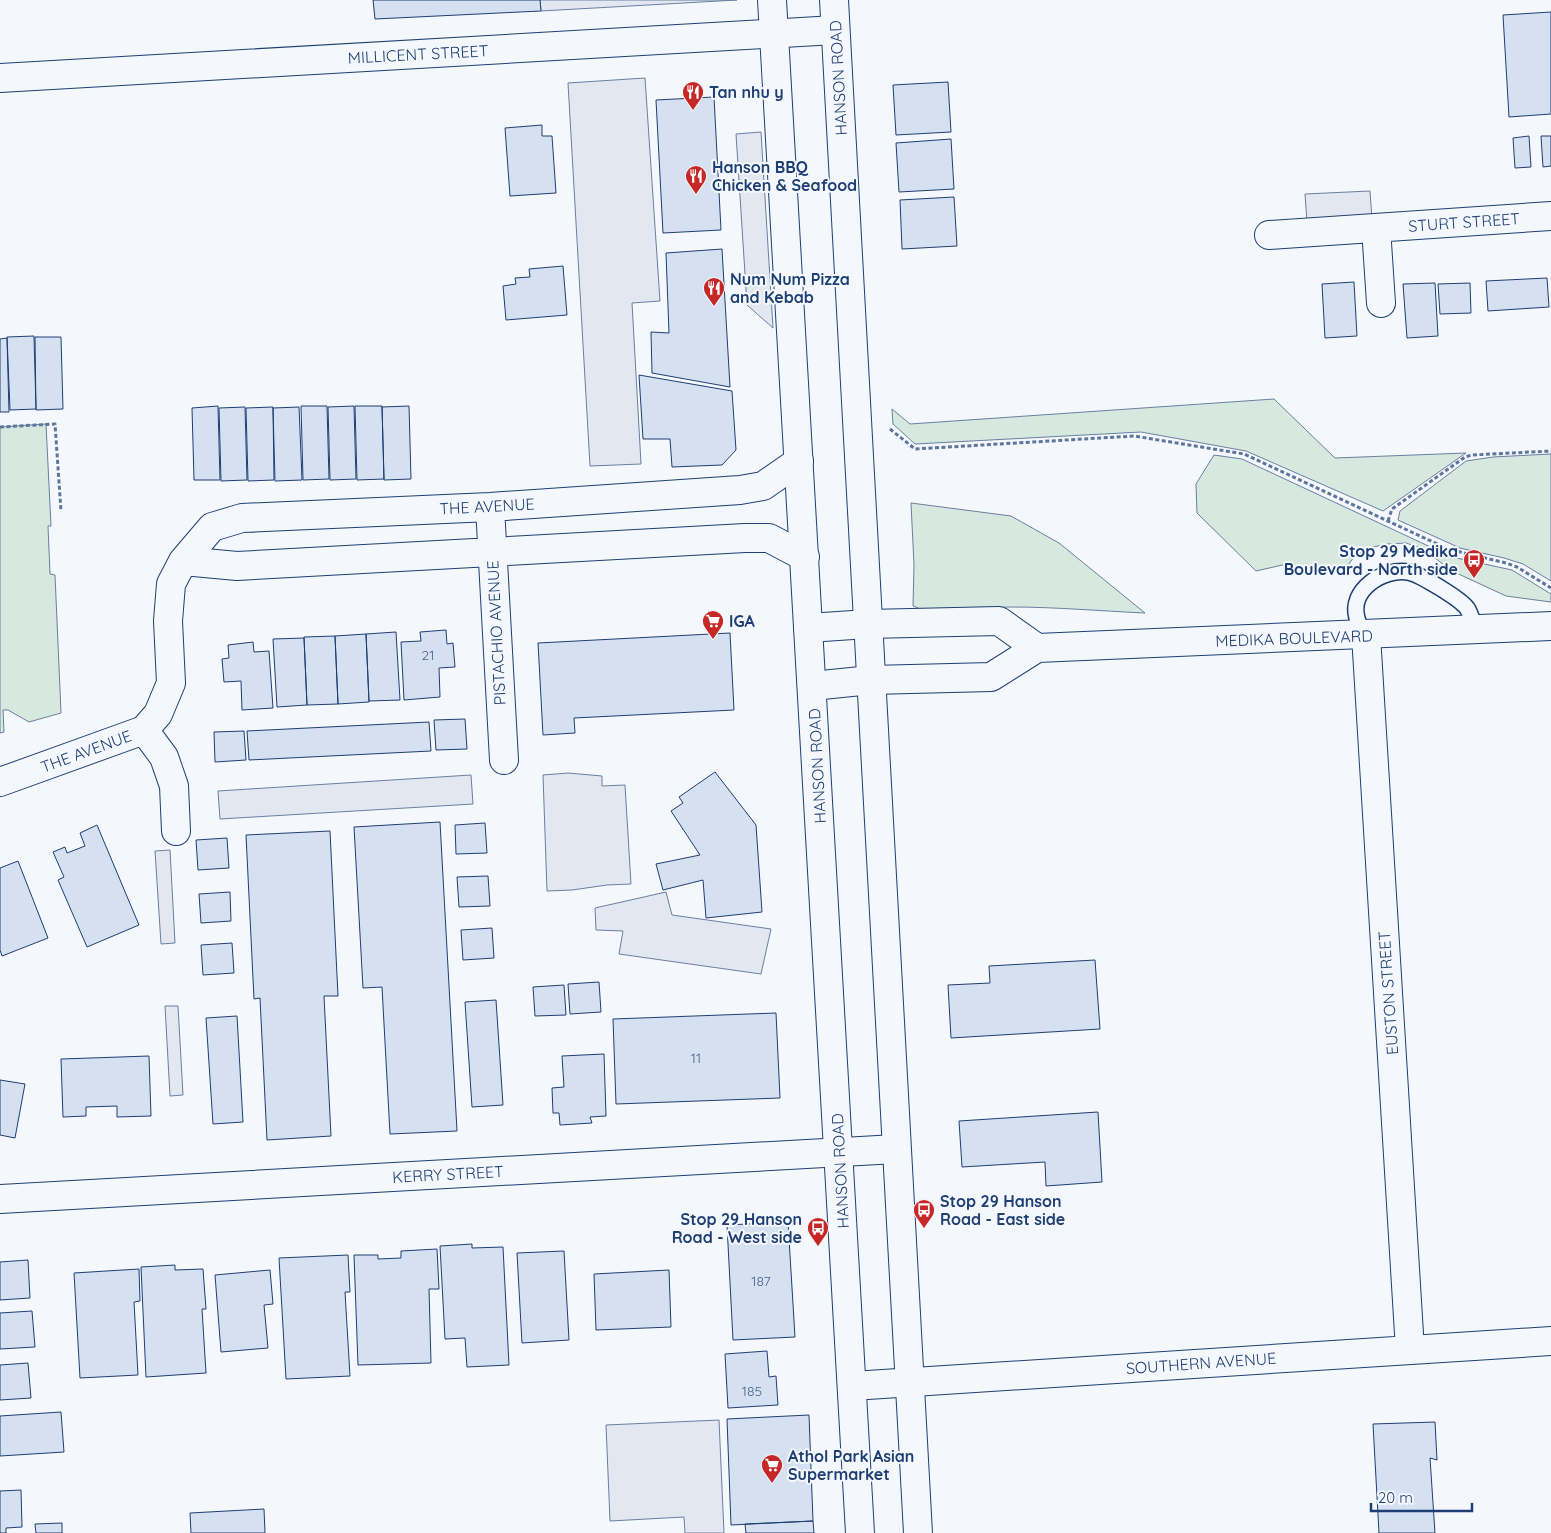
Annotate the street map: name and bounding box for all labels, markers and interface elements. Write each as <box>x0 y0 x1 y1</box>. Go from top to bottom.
street label: HANSON ROAD <box>825 20 851 136</box>
street label: MILLICENT STREET <box>347 40 489 68</box>
restaurant icon: Tan nhu y <box>681 80 705 111</box>
place label: Tan nhu y <box>709 82 784 102</box>
place label: Hanson BBQ Chicken & Seafood <box>712 157 857 195</box>
restaurant icon: Hanson BBQ Chicken & Seafood <box>684 164 708 195</box>
street label: STURT STREET <box>1408 208 1521 236</box>
place label: Num Num Pizza and Kebab <box>730 269 850 307</box>
restaurant icon: Num Num Pizza and Kebab <box>702 276 726 307</box>
street label: THE AVENUE <box>439 494 535 518</box>
place label: Stop 29 Medika Boulevard - North side <box>1284 541 1458 579</box>
bus stop icon: Stop 29 Medika Boulevard - North side <box>1462 548 1486 579</box>
street label: PISTACHIO AVENUE <box>482 560 510 706</box>
supermarket icon: IGA <box>701 609 725 640</box>
place label: IGA <box>729 611 756 631</box>
street label: MEDIKA BOULEVARD <box>1215 625 1373 651</box>
house number: 21 <box>422 646 434 664</box>
street label: HANSON ROAD <box>804 708 830 824</box>
street label: THE AVENUE <box>38 725 134 777</box>
street label: EUSTON STREET <box>1374 930 1402 1056</box>
house number: 11 <box>691 1049 701 1067</box>
street label: HANSON ROAD <box>827 1113 853 1229</box>
street label: KERRY STREET <box>392 1161 505 1187</box>
place label: Stop 29 Hanson Road - East side <box>940 1191 1065 1229</box>
bus stop icon: Stop 29 Hanson Road - East side <box>912 1198 936 1229</box>
place label: Stop 29 Hanson Road - West side <box>672 1209 802 1247</box>
bus stop icon: Stop 29 Hanson Road - West side <box>806 1216 830 1247</box>
house number: 187 <box>751 1272 771 1290</box>
street label: SOUTHERN AVENUE <box>1125 1348 1277 1378</box>
house number: 185 <box>742 1382 762 1400</box>
place label: Athol Park Asian Supermarket <box>788 1446 914 1484</box>
supermarket icon: Athol Park Asian Supermarket <box>760 1453 784 1484</box>
scale bar <box>1371 1480 1472 1512</box>
text: 20 m <box>1378 1488 1413 1507</box>

